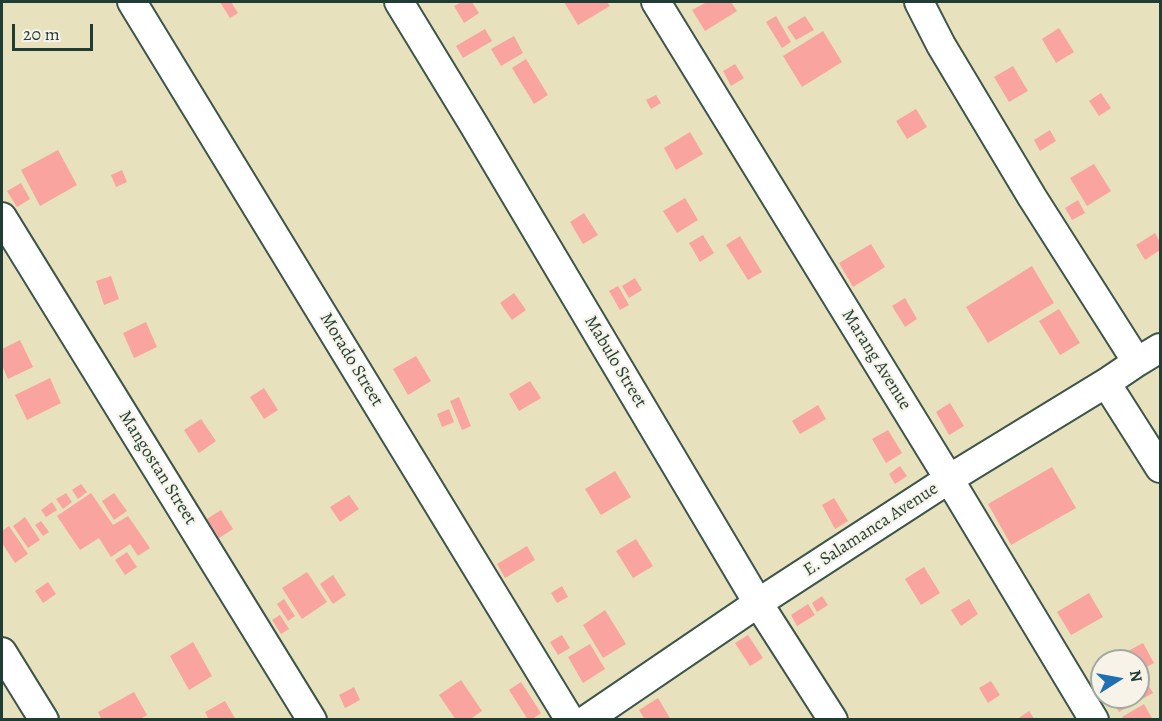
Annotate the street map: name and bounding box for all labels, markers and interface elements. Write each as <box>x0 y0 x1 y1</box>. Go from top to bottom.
scale bar <box>15 12 96 50</box>
text: 20 m <box>23 22 60 46</box>
street label: Marang Avenue <box>836 306 916 414</box>
street label: Morado Street <box>315 309 387 411</box>
street label: Mabulo Street <box>579 312 651 412</box>
street label: Mangostan Street <box>113 407 201 529</box>
street label: E. Salamanca Avenue <box>800 478 942 582</box>
north arrow <box>1090 649 1150 709</box>
text: N <box>1124 668 1148 684</box>

